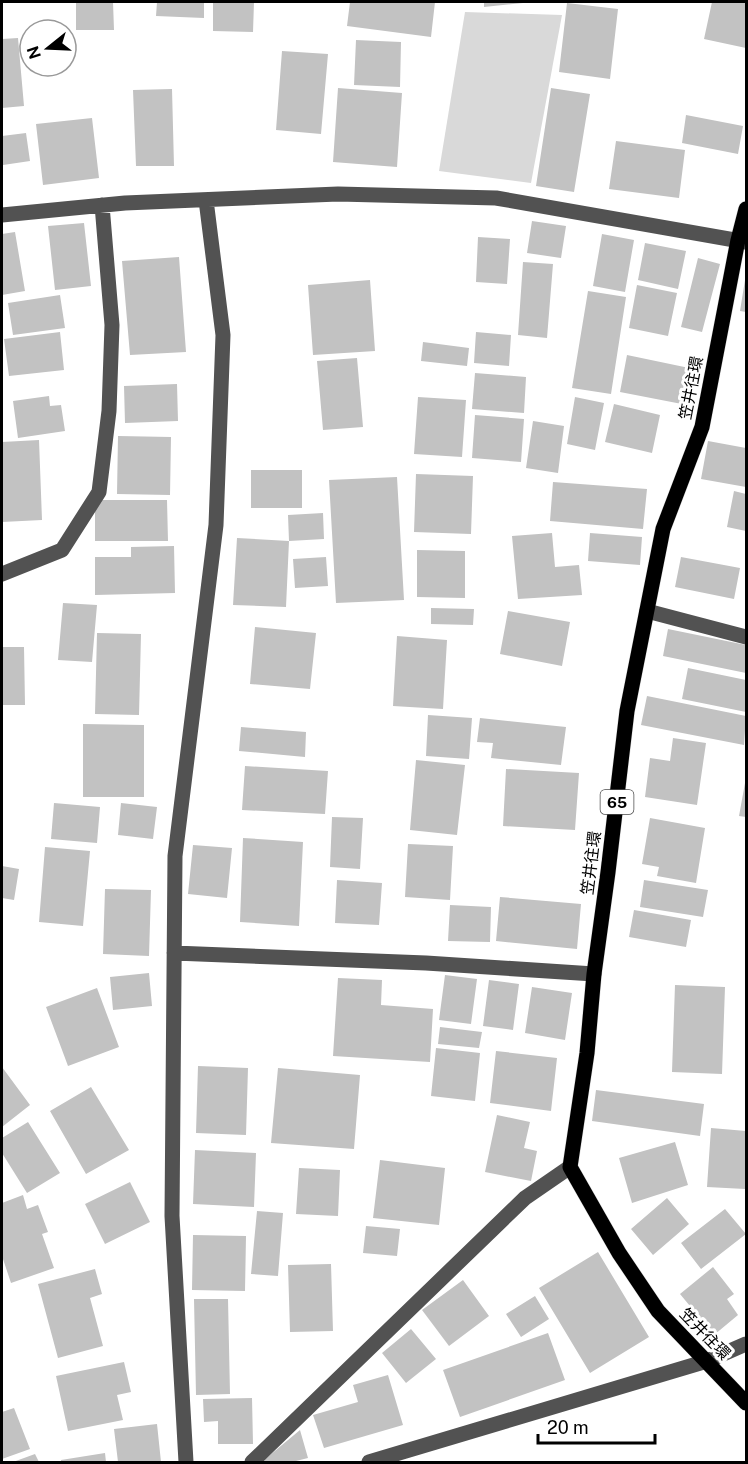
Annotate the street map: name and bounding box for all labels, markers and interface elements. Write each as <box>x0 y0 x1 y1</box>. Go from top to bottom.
north arrow <box>18 18 78 78</box>
text: N <box>23 44 45 61</box>
street label: 笠井往環 <box>676 355 706 421</box>
road number: 65 <box>600 790 634 814</box>
street label: 笠井往環 <box>578 830 604 896</box>
street label: 笠井往環 <box>676 1304 734 1364</box>
scale bar <box>538 1407 655 1445</box>
text: 20 m <box>547 1417 589 1438</box>

